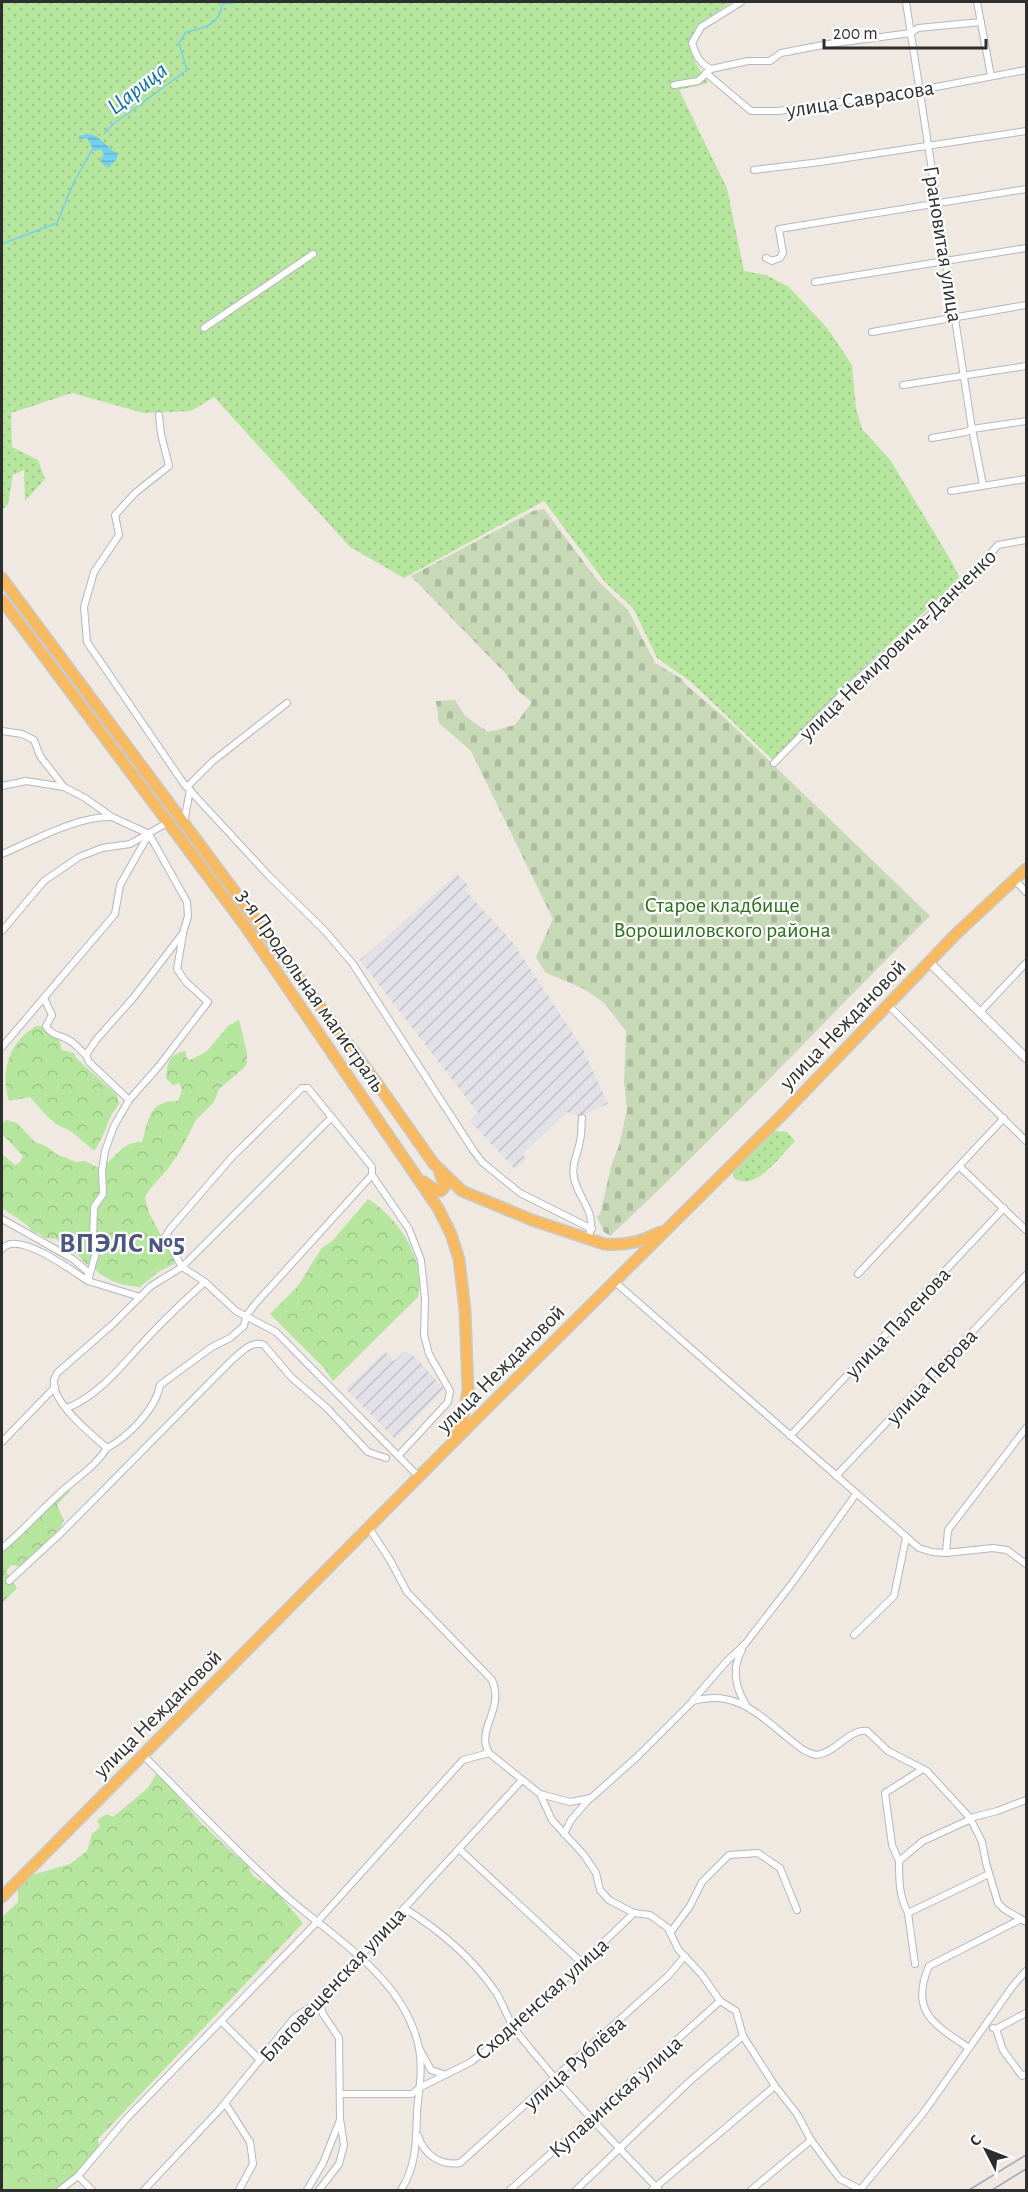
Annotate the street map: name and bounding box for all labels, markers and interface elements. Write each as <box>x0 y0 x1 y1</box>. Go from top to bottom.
scale bar <box>824 12 986 50</box>
text: 200 m <box>833 25 878 43</box>
water label: Царица <box>103 58 172 120</box>
street label: улица Саврасова <box>784 76 936 122</box>
street label: Грановитая улица <box>920 164 966 324</box>
street label: улица Немировича-Данченко <box>794 545 1001 745</box>
street label: 3-я Продольная магистраль <box>233 885 390 1096</box>
park label: Старое кладбище Ворошиловского района <box>613 894 831 941</box>
street label: улица Неждановой <box>775 956 910 1095</box>
district label: ВПЭЛС №5 <box>59 1230 185 1258</box>
street label: улица Паленова <box>840 1263 955 1383</box>
street label: улица Неждановой <box>432 1300 569 1438</box>
street label: улица Перова <box>881 1325 981 1430</box>
street label: улица Неждановой <box>89 1645 226 1783</box>
street label: Благовещенская улица <box>256 1903 410 2066</box>
street label: Сходненская улица <box>471 1933 613 2064</box>
street label: улица Рублёва <box>519 2012 630 2115</box>
street label: Купавинская улица <box>545 2032 686 2162</box>
north arrow <box>956 2120 1016 2180</box>
text: С <box>967 2132 985 2149</box>

